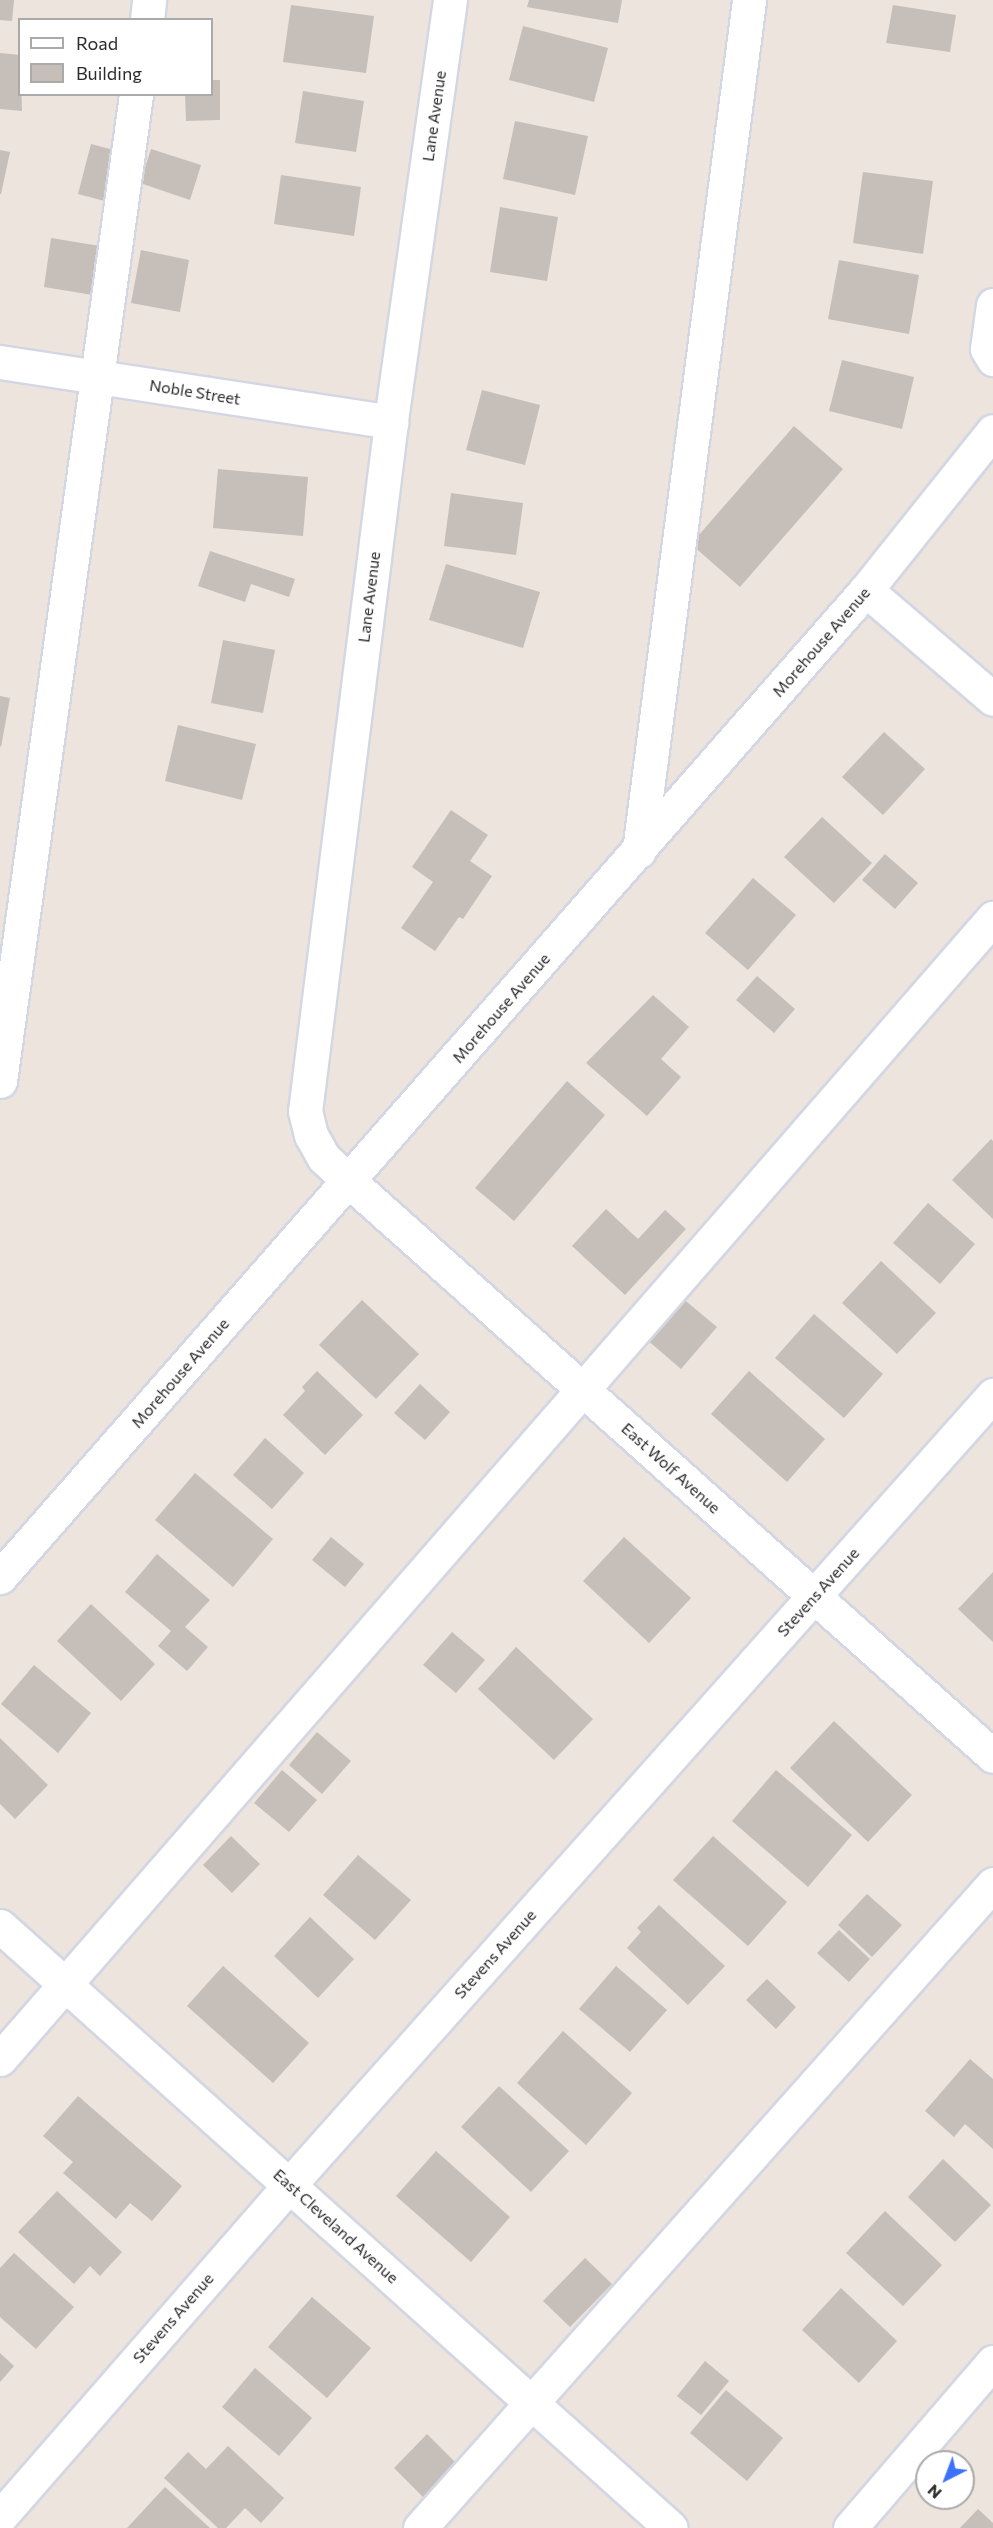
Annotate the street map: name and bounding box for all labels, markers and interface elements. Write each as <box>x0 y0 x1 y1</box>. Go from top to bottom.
legend <box>18 18 213 96</box>
text: Road <box>76 32 118 54</box>
text: Building <box>76 62 142 84</box>
street label: Lane Avenue <box>418 69 450 163</box>
street label: Noble Street <box>148 375 242 409</box>
street label: Lane Avenue <box>354 550 384 644</box>
street label: Morehouse Avenue <box>768 583 874 701</box>
street label: Morehouse Avenue <box>448 949 554 1067</box>
street label: Morehouse Avenue <box>127 1314 233 1432</box>
street label: East Wolf Avenue <box>618 1419 724 1517</box>
street label: Stevens Avenue <box>773 1544 863 1640</box>
street label: Stevens Avenue <box>450 1906 540 2002</box>
street label: East Cleveland Avenue <box>270 2165 402 2287</box>
street label: Stevens Avenue <box>129 2269 217 2367</box>
north arrow <box>915 2450 975 2510</box>
text: N <box>923 2481 945 2503</box>

